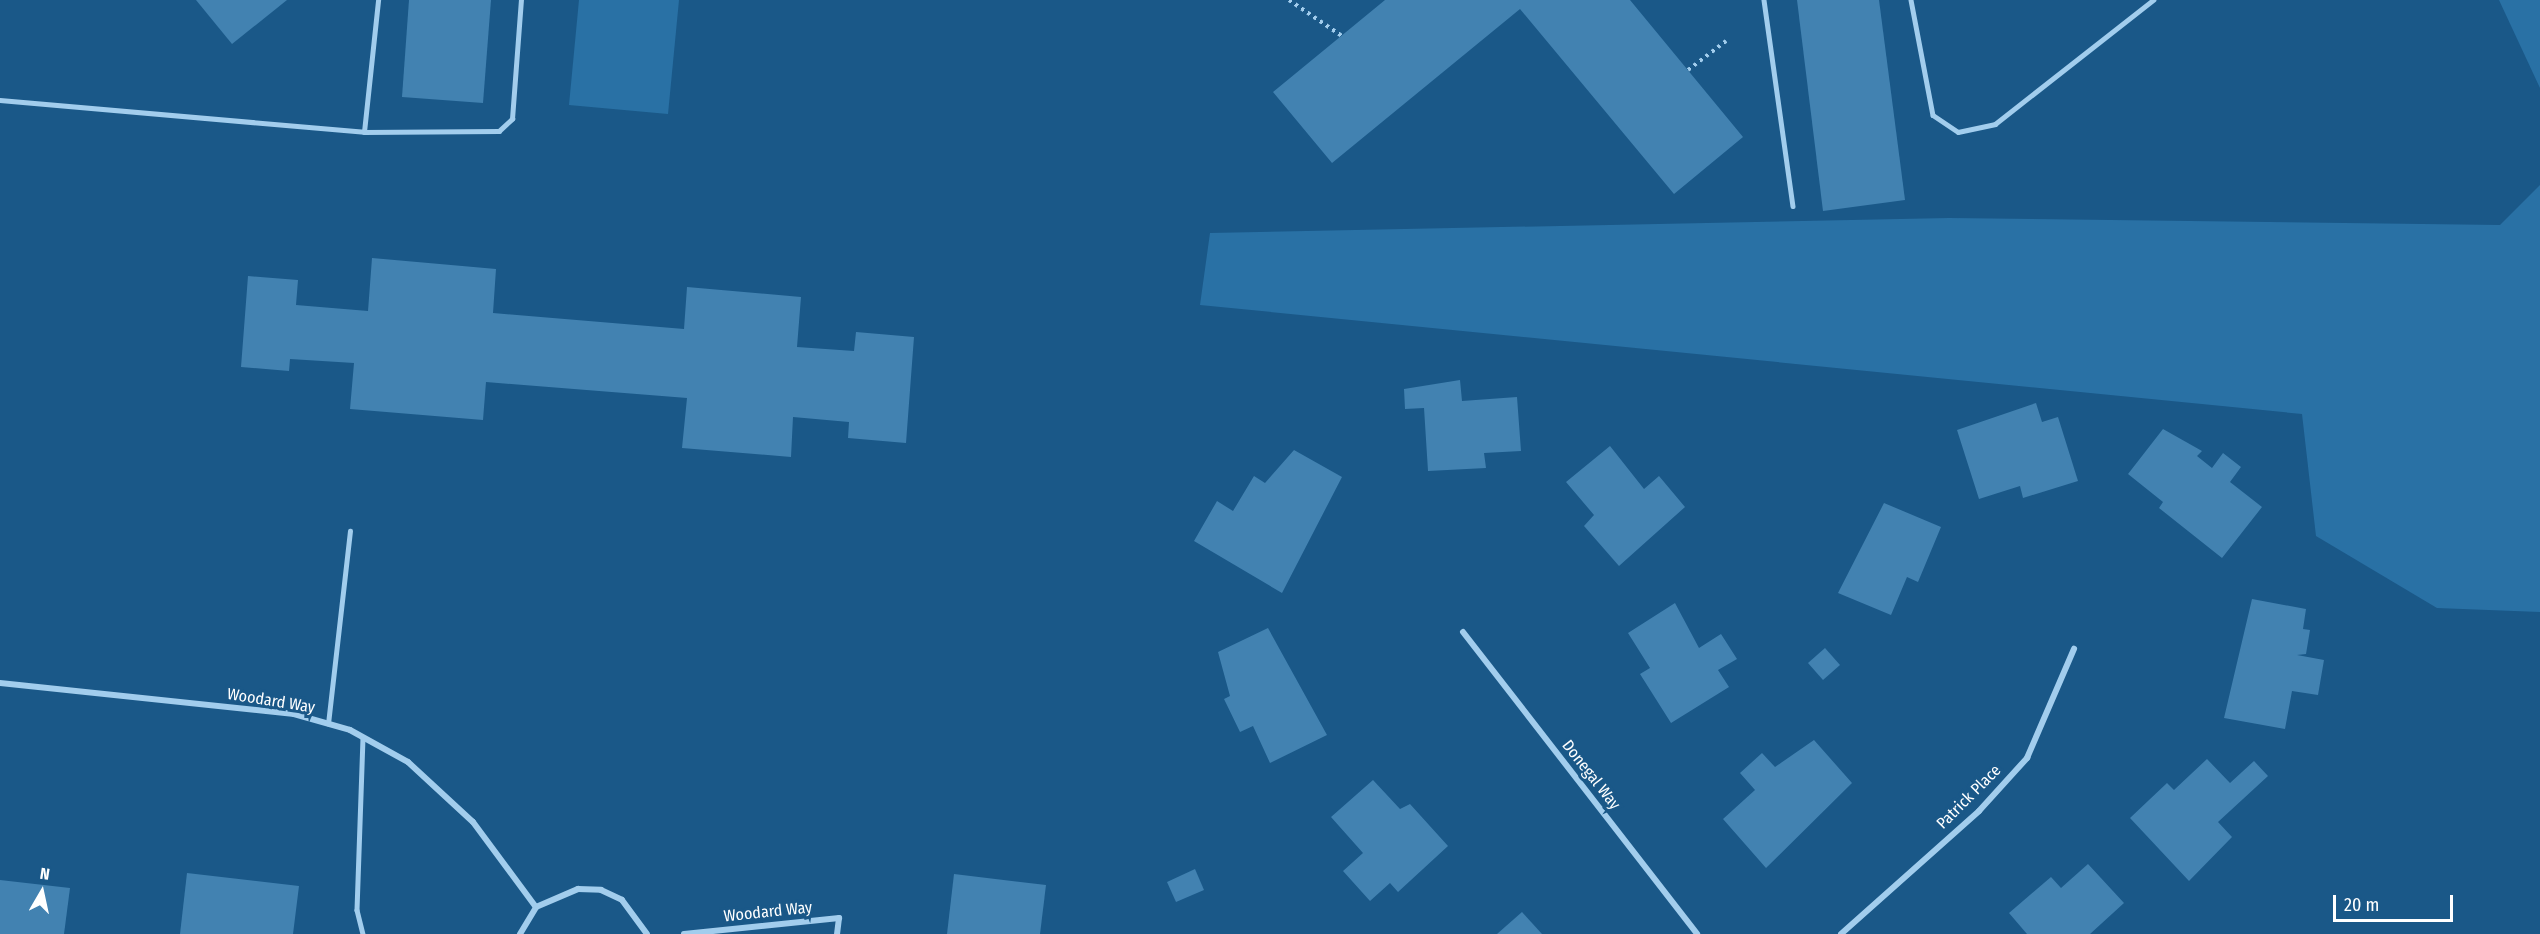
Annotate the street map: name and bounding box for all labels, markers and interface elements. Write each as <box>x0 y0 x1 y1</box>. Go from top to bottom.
street label: Woodard Way <box>226 685 316 717</box>
street label: Donegal Way <box>1558 736 1624 814</box>
street label: Patrick Place <box>1933 761 2005 833</box>
north arrow <box>12 862 72 922</box>
text: N <box>39 864 51 884</box>
scale bar <box>2336 883 2456 921</box>
text: 20 m <box>2344 894 2379 916</box>
street label: Woodard Way <box>723 898 813 926</box>

